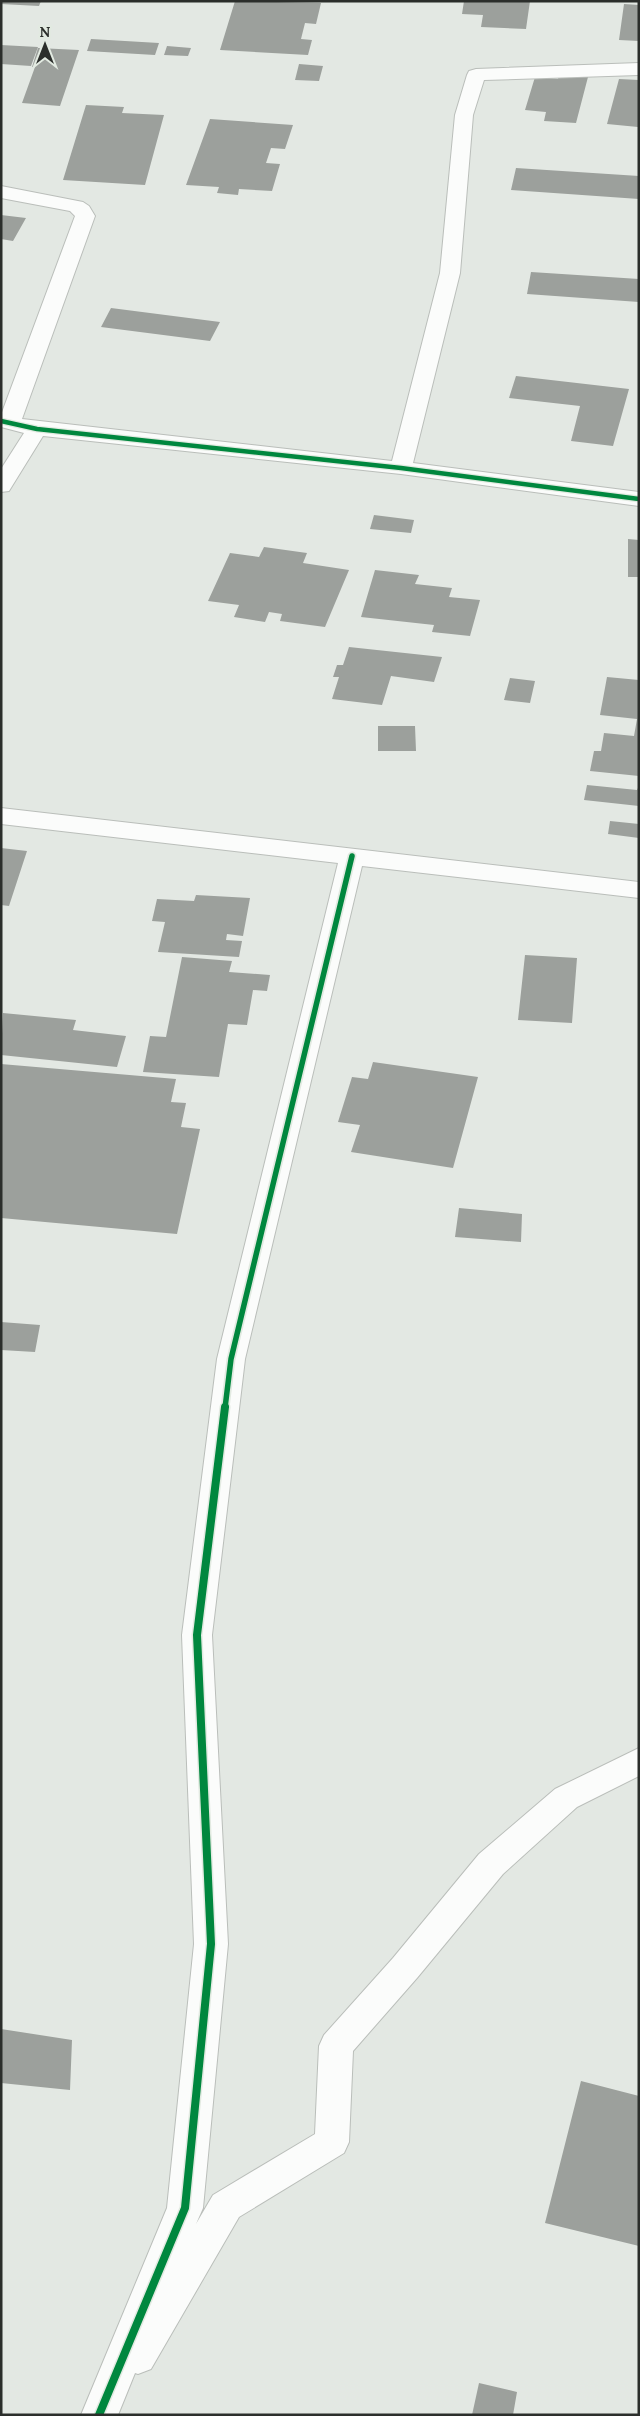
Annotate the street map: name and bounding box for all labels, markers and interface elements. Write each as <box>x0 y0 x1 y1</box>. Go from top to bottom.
north arrow <box>20 20 70 70</box>
text: N <box>40 23 51 41</box>

